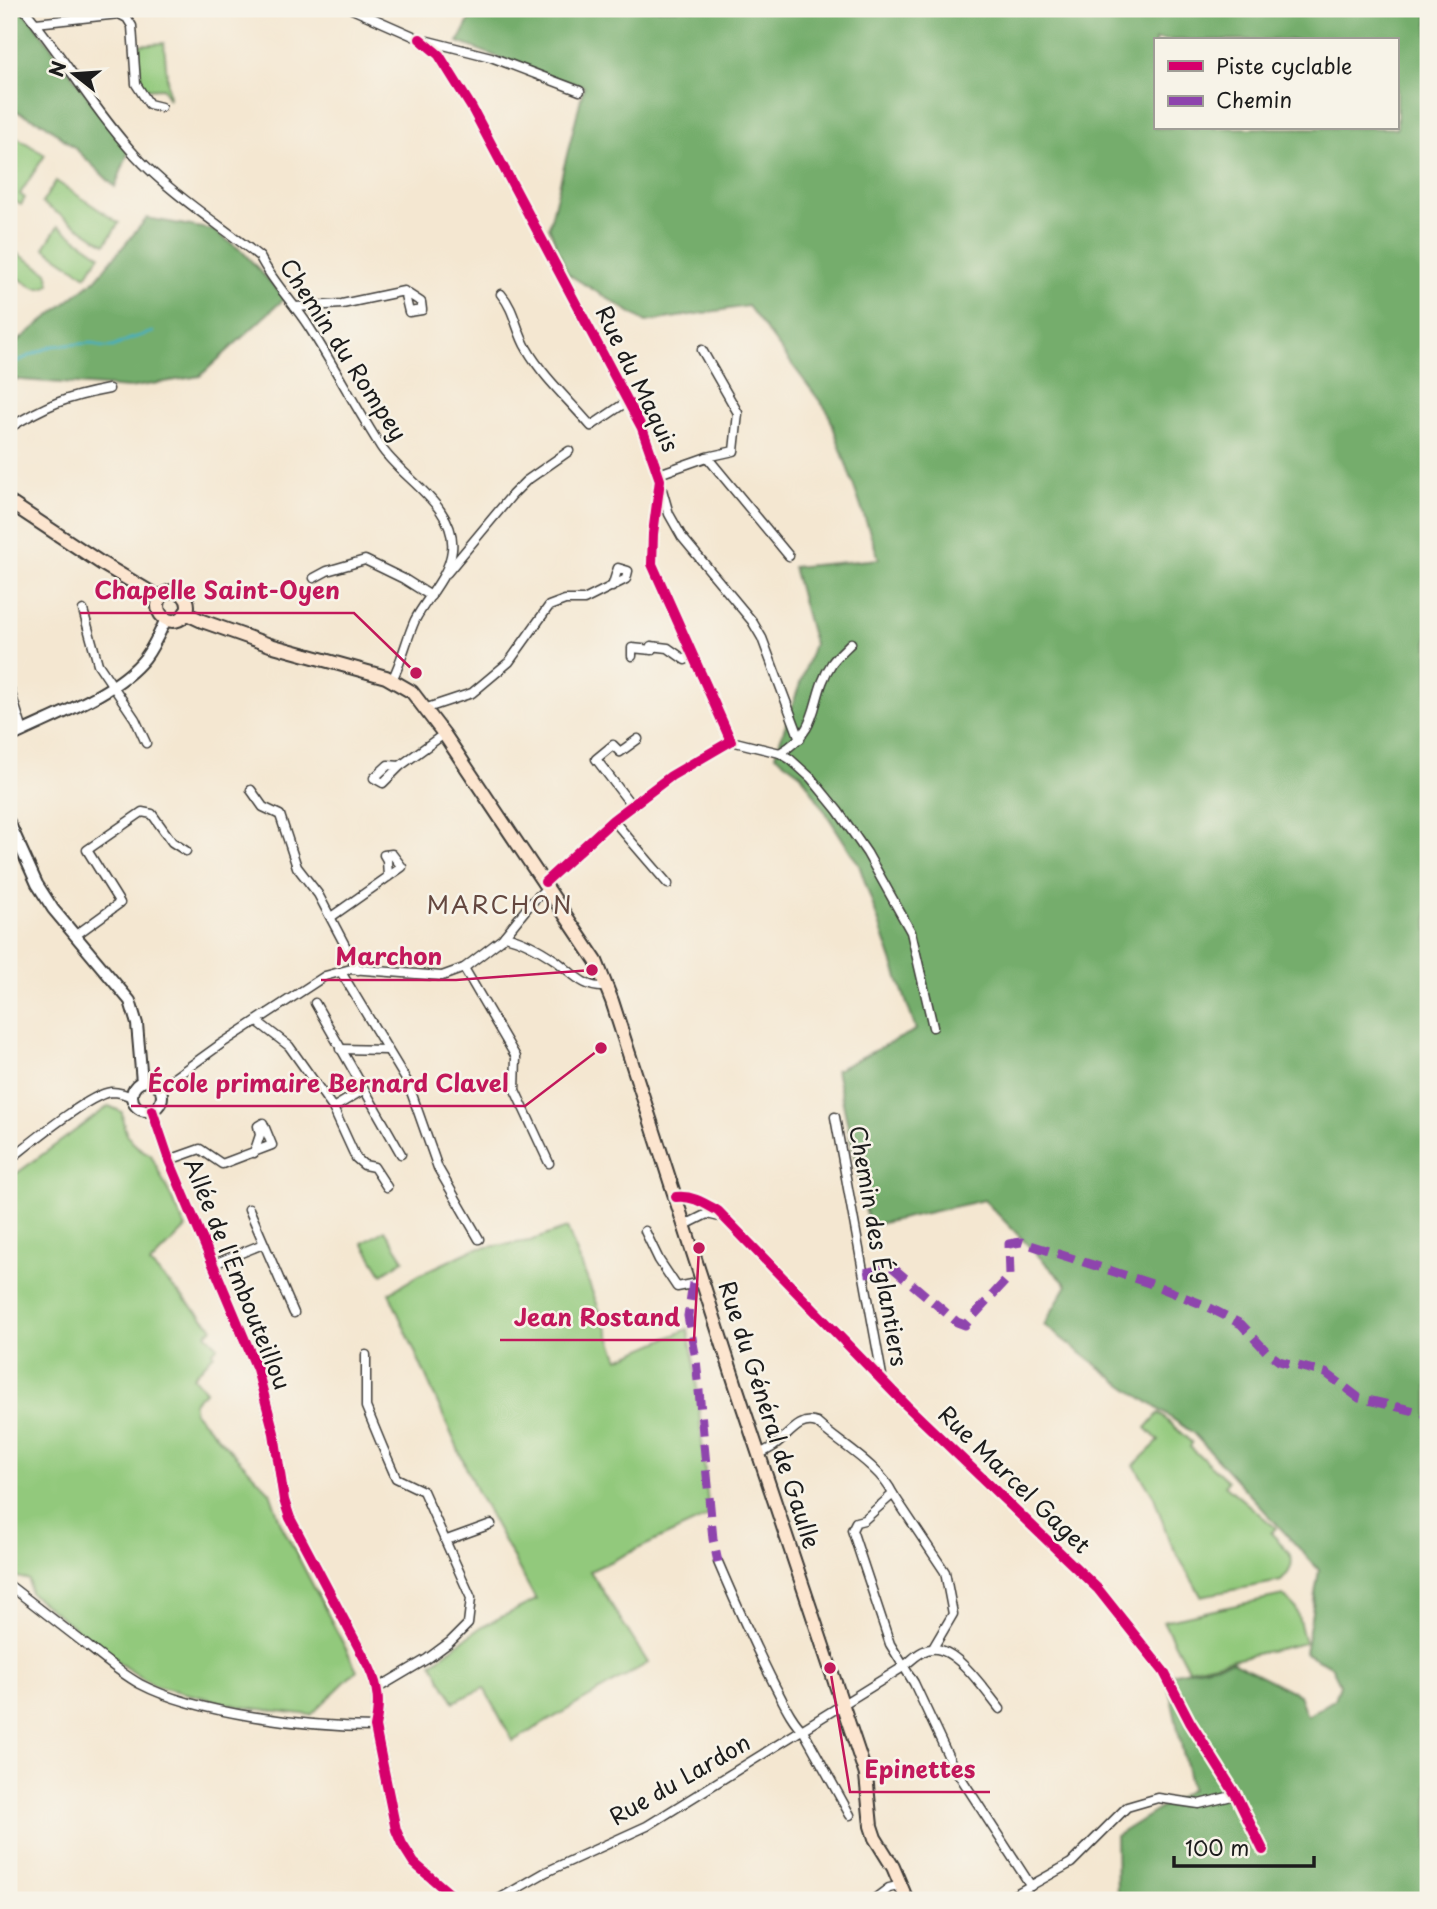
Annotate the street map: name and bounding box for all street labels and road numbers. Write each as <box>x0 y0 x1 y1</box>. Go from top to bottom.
street label: Chemin du Rompey <box>272 251 417 447</box>
street label: Rue du Maquis <box>588 299 689 457</box>
street label: Chemin des Églantiers <box>841 1123 918 1369</box>
street label: Allée de l'Embouteillou <box>176 1152 301 1394</box>
street label: Rue du Général de Gaulle <box>711 1276 830 1553</box>
street label: Rue Marcel Gaget <box>931 1397 1099 1561</box>
street label: Rue du Lardon <box>602 1724 756 1833</box>

